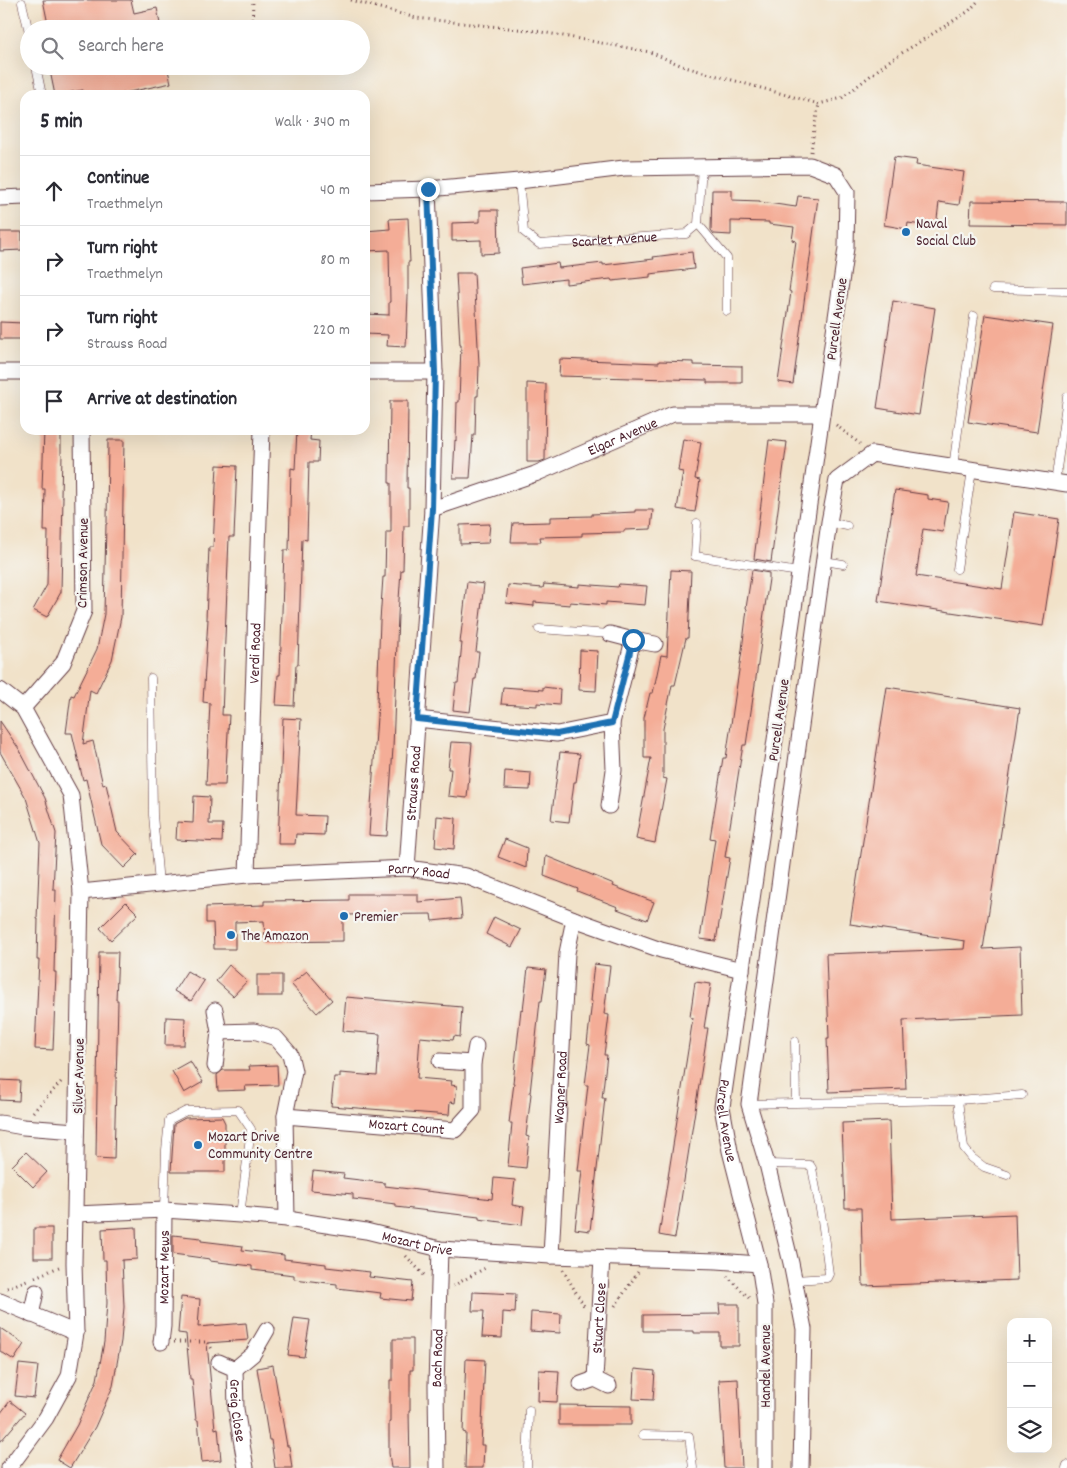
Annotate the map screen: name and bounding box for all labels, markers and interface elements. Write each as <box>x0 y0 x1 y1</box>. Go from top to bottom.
search box <box>20 20 370 75</box>
icon: search <box>38 34 66 62</box>
text: Search here <box>78 34 164 61</box>
text: 5 min <box>40 108 83 138</box>
text: Walk · 340 m <box>275 111 350 134</box>
text: Continue <box>87 166 149 193</box>
icon: ahead <box>40 177 68 205</box>
route end <box>417 178 440 201</box>
text: 40 m <box>320 179 350 202</box>
text: Traethmelyn <box>87 193 163 216</box>
place label: Naval Social Club <box>916 214 976 253</box>
marker: Naval Social Club <box>900 226 912 238</box>
street label: Scarlet Avenue <box>571 227 658 255</box>
text: Turn right <box>87 236 158 263</box>
icon: right <box>40 247 68 275</box>
text: 80 m <box>320 249 350 272</box>
text: Traethmelyn <box>87 263 163 286</box>
street label: Purcell Avenue <box>821 276 855 362</box>
text: Turn right <box>87 306 158 333</box>
icon: right <box>40 317 68 345</box>
text: 220 m <box>313 319 350 342</box>
text: Strauss Road <box>87 333 167 356</box>
icon: arrive <box>40 387 68 415</box>
text: Arrive at destination <box>87 387 237 414</box>
street label: Elgar Avenue <box>585 413 662 463</box>
street label: Crimson Avenue <box>72 517 96 608</box>
street label: Verdi Road <box>244 622 268 684</box>
route start <box>622 629 645 652</box>
street label: Purcell Avenue <box>763 677 797 763</box>
street label: Strauss Road <box>401 745 428 822</box>
street label: Parry Road <box>387 859 451 887</box>
place label: Premier <box>354 907 399 929</box>
marker: Premier <box>338 910 350 922</box>
place label: The Amazon <box>241 926 309 948</box>
marker: The Amazon <box>225 929 237 941</box>
street label: Silver Avenue <box>68 1038 92 1114</box>
street label: Wagner Road <box>549 1050 575 1124</box>
street label: Purcell Avenue <box>709 1078 741 1165</box>
street label: Mozart Count <box>368 1114 446 1142</box>
place label: Mozart Drive Community Centre <box>208 1127 313 1166</box>
marker: Mozart Drive Community Centre <box>192 1139 204 1151</box>
street label: Mozart Drive <box>379 1226 453 1263</box>
street label: Mozart Mews <box>154 1230 177 1304</box>
street label: Stuart Close <box>587 1282 614 1354</box>
map controls <box>1007 1318 1052 1453</box>
button: + <box>1007 1318 1052 1363</box>
street label: Handel Avenue <box>756 1324 778 1408</box>
street label: Bach Road <box>427 1328 451 1388</box>
button: − <box>1007 1363 1052 1408</box>
street label: Greig Close <box>222 1379 250 1444</box>
button: layers <box>1007 1408 1052 1453</box>

